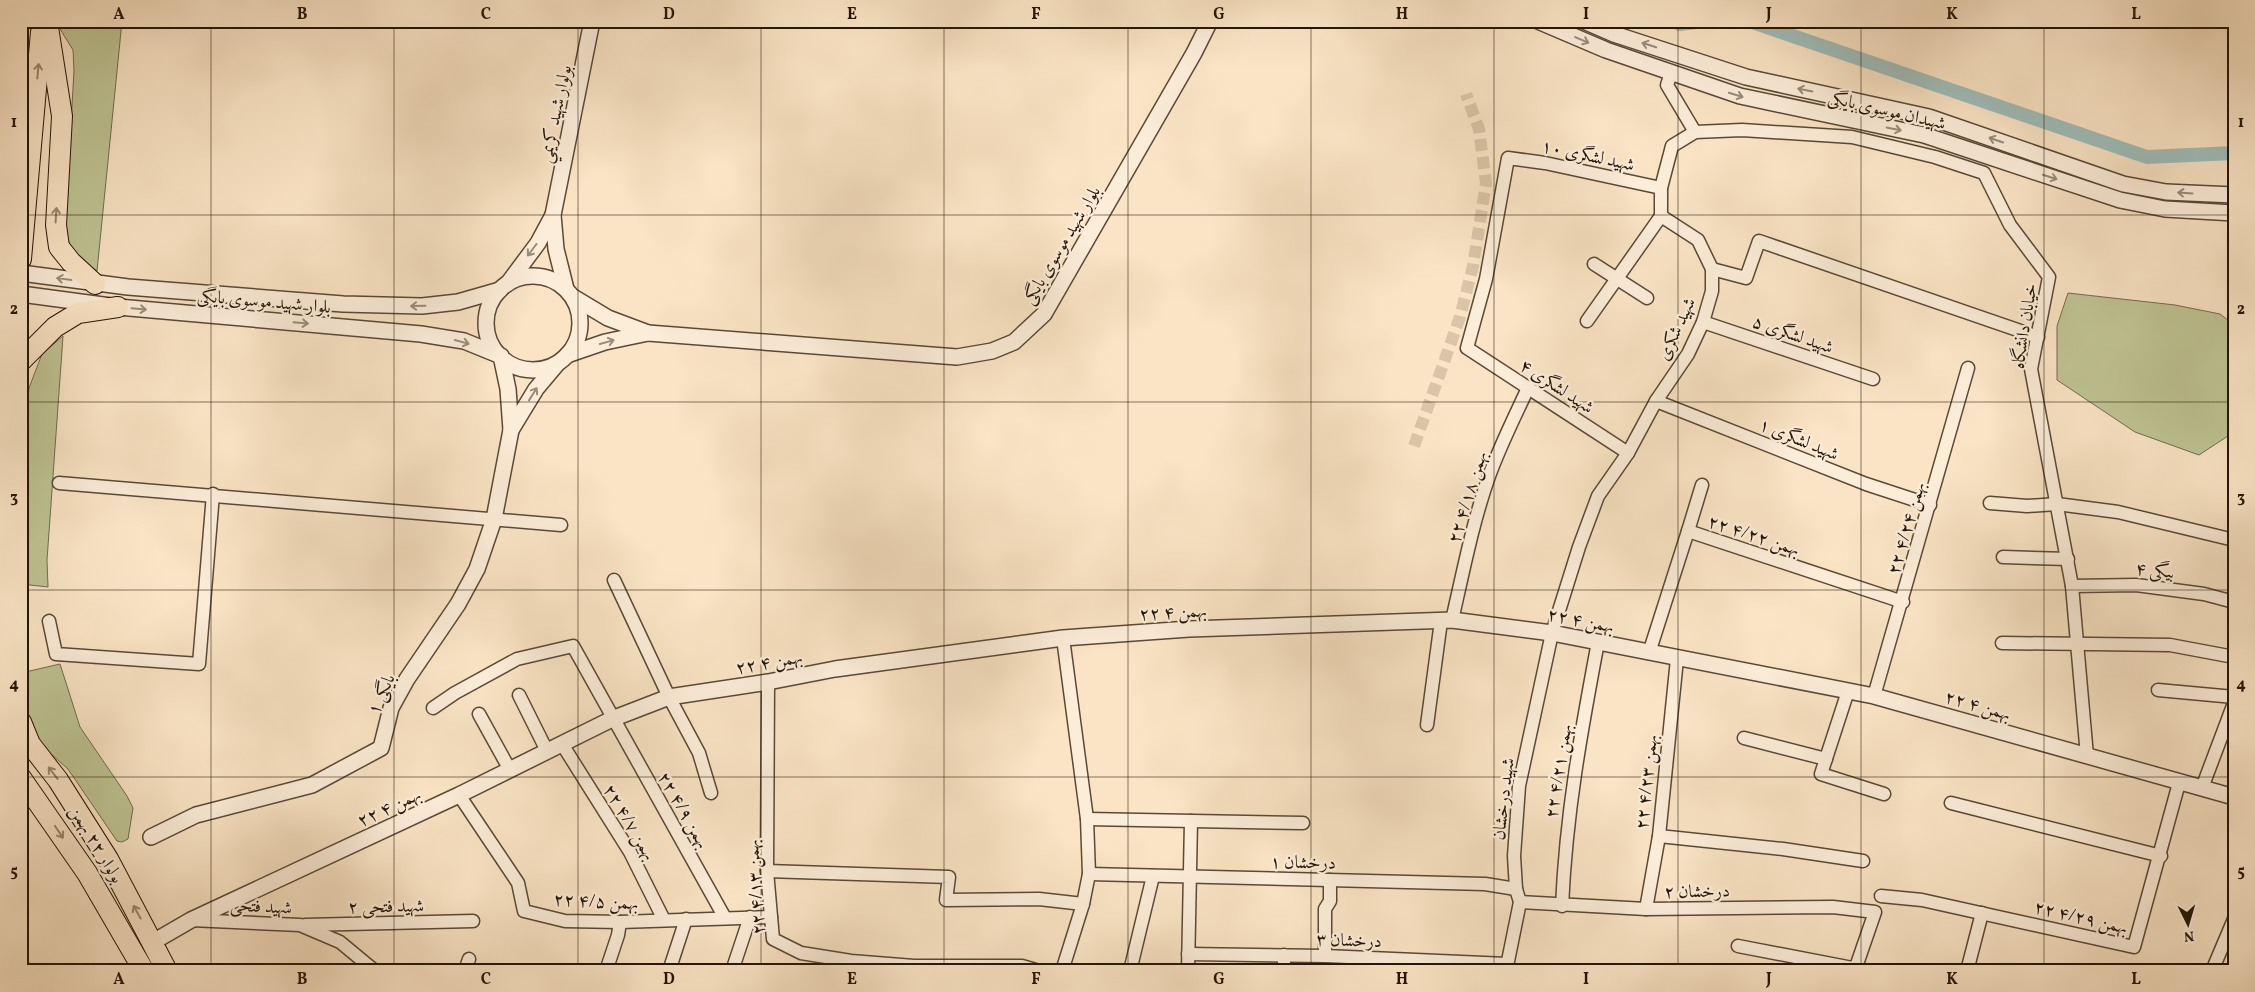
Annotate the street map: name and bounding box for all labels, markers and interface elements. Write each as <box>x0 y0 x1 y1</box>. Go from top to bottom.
text: A <box>113 4 125 26</box>
text: B <box>297 4 308 26</box>
text: C <box>481 4 491 26</box>
text: D <box>663 4 675 26</box>
text: E <box>847 4 857 26</box>
text: F <box>1031 4 1041 26</box>
text: G <box>1213 4 1225 26</box>
text: H <box>1396 4 1408 26</box>
text: I <box>1583 4 1589 26</box>
text: J <box>1765 4 1772 26</box>
text: K <box>1946 4 1958 26</box>
text: L <box>2131 4 2141 26</box>
one-way arrow <box>1575 37 1590 46</box>
one-way arrow <box>1641 40 1657 50</box>
street label: بولوار شهيد كريمي <box>534 63 582 166</box>
one-way arrow <box>33 64 43 80</box>
one-way arrow <box>1797 85 1813 94</box>
street label: شهیدان موسوی بایگی <box>1825 86 1948 137</box>
one-way arrow <box>1727 90 1743 100</box>
text: 1 <box>11 112 17 134</box>
text: 1 <box>2238 112 2244 134</box>
one-way arrow <box>1886 125 1902 134</box>
street label: شهید لشگری ۱۰ <box>1539 134 1637 179</box>
one-way arrow <box>1988 135 2004 144</box>
one-way arrow <box>2041 172 2057 182</box>
street label: بلوار شهید موسوی بایگی <box>1017 182 1108 310</box>
one-way arrow <box>2177 188 2193 198</box>
one-way arrow <box>52 207 61 223</box>
one-way arrow <box>527 243 538 256</box>
one-way arrow <box>56 274 72 284</box>
street label: خیابان دانشگاه <box>2005 282 2045 371</box>
street label: بلوار شهید موسوی بایگی <box>196 284 332 321</box>
street label: شهید شکری <box>1652 294 1703 365</box>
text: 2 <box>10 299 18 321</box>
text: 2 <box>2237 299 2245 321</box>
one-way arrow <box>410 301 426 311</box>
one-way arrow <box>131 304 147 313</box>
street label: شهید لشگری ۵ <box>1749 310 1836 361</box>
one-way arrow <box>293 318 309 328</box>
one-way arrow <box>598 337 614 347</box>
one-way arrow <box>454 338 470 347</box>
street label: شهید لشگری ۴ <box>1514 354 1598 421</box>
one-way arrow <box>528 388 538 402</box>
street label: شهید لشگری ۱ <box>1755 413 1842 468</box>
street label: ۲۲ بهمن ۴/۱۸ <box>1443 448 1494 547</box>
street label: ۲۲ بهمن ۴/۲۴ <box>1882 479 1933 578</box>
text: 3 <box>10 487 18 509</box>
text: 3 <box>2237 487 2245 509</box>
street label: ۲۲ بهمن ۴/۲۲ <box>1704 510 1803 563</box>
street label: بیگی ۴ <box>2134 557 2175 586</box>
street label: ۲۲ بهمن ۴ <box>1139 599 1208 628</box>
street label: ۲۲ بهمن ۴ <box>1545 603 1616 640</box>
street label: ۲۲ بهمن ۴ <box>734 645 805 682</box>
street label: بایگی ۱ <box>362 670 402 719</box>
text: 4 <box>9 674 19 696</box>
text: 4 <box>2236 674 2246 696</box>
street label: ۲۲ بهمن ۴ <box>1942 685 2014 728</box>
street label: ۲۲ بهمن ۴/۲۱ <box>1540 722 1579 820</box>
street label: ۲۲ بهمن ۴/۲۳ <box>1630 733 1665 831</box>
street label: شهید درخشان <box>1487 757 1522 842</box>
one-way arrow <box>48 766 58 780</box>
street label: ۲۲ بهمن ۴/۹ <box>651 768 715 854</box>
street label: ۲۲ بهمن ۴/۷ <box>596 780 661 866</box>
street label: ۲۲ بهمن ۴ <box>354 783 426 834</box>
street label: بولوار ۲۲ بهمن <box>63 801 129 889</box>
one-way arrow <box>54 825 65 839</box>
street label: ۲۲ بهمن ۴/۱۳ <box>741 838 772 935</box>
street label: درخشان ۱ <box>1270 850 1336 877</box>
text: 5 <box>10 861 18 883</box>
text: 5 <box>2237 861 2245 883</box>
street label: درخشان ۲ <box>1664 879 1730 906</box>
street label: ۲۲ بهمن ۴/۵ <box>553 888 639 917</box>
street label: شهید فتحی <box>229 893 293 922</box>
street label: شهید فتحی ۲ <box>348 894 424 921</box>
street label: ۲۲ بهمن ۴/۲۹ <box>2031 896 2130 941</box>
north arrow <box>2162 900 2212 950</box>
one-way arrow <box>131 905 141 920</box>
text: N <box>2183 926 2195 945</box>
street label: درخشان ۳ <box>1316 928 1382 955</box>
text: A <box>113 969 125 991</box>
text: B <box>297 969 308 991</box>
text: C <box>481 969 491 991</box>
text: D <box>663 969 675 991</box>
text: E <box>847 969 857 991</box>
text: F <box>1031 969 1041 991</box>
text: G <box>1213 969 1225 991</box>
text: H <box>1396 969 1408 991</box>
text: I <box>1583 969 1589 991</box>
text: J <box>1765 969 1772 991</box>
text: K <box>1946 969 1958 991</box>
text: L <box>2131 969 2141 991</box>

